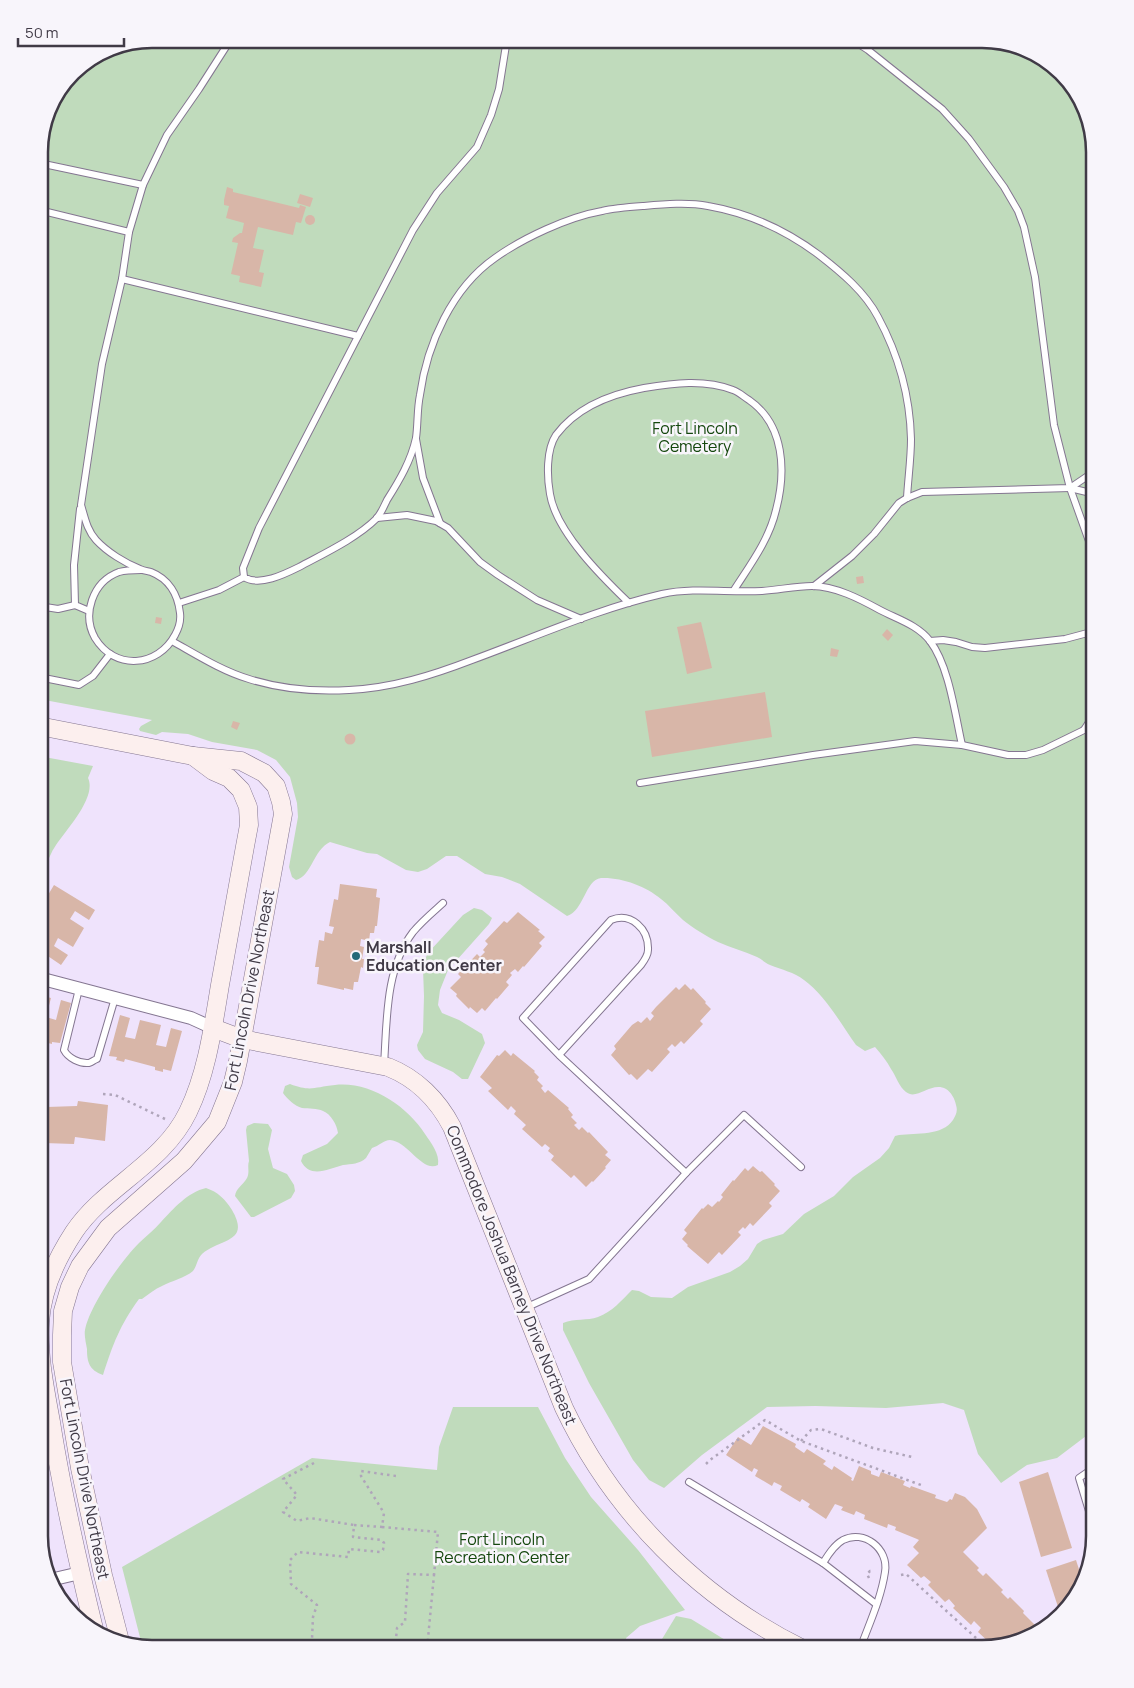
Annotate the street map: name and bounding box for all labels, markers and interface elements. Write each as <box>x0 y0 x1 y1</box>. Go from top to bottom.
scale bar <box>18 15 124 47</box>
text: 50 m <box>25 22 59 43</box>
park label: Fort Lincoln Cemetery <box>652 417 738 457</box>
street label: Fort Lincoln Drive Northeast <box>219 888 279 1092</box>
place label: Marshall Education Center <box>366 936 502 976</box>
marker: Marshall Education Center <box>350 950 362 962</box>
street label: Commodore Joshua Barney Drive Northeast <box>442 1122 582 1428</box>
street label: Fort Lincoln Drive Northeast <box>55 1377 115 1581</box>
park label: Fort Lincoln Recreation Center <box>434 1528 570 1568</box>

